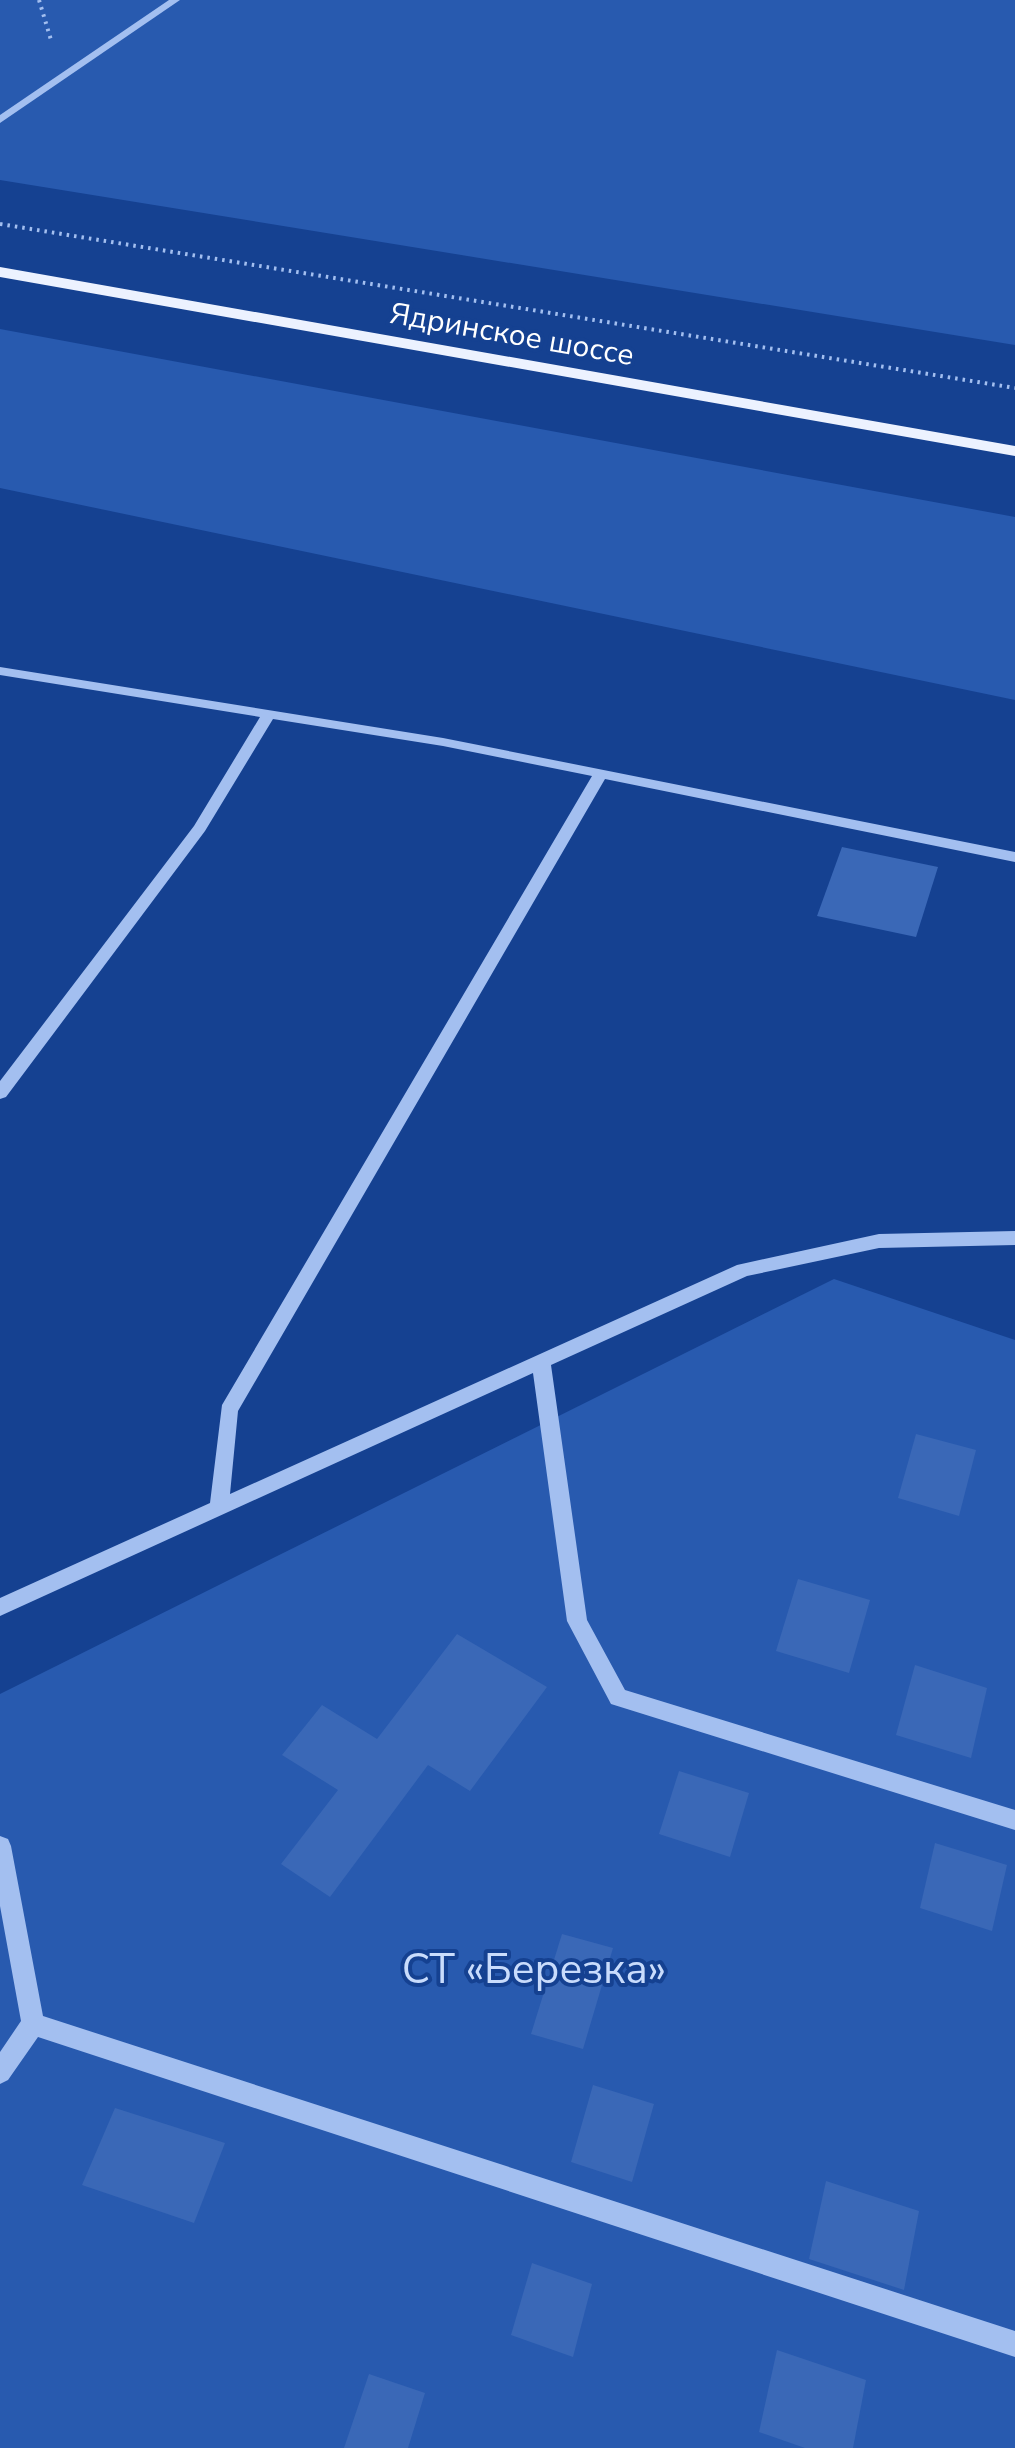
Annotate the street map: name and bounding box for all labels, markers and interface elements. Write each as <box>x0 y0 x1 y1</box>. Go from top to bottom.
street label: Ядринское шоссе <box>387 293 637 376</box>
park label: СТ «Березка» <box>402 1941 666 1998</box>

